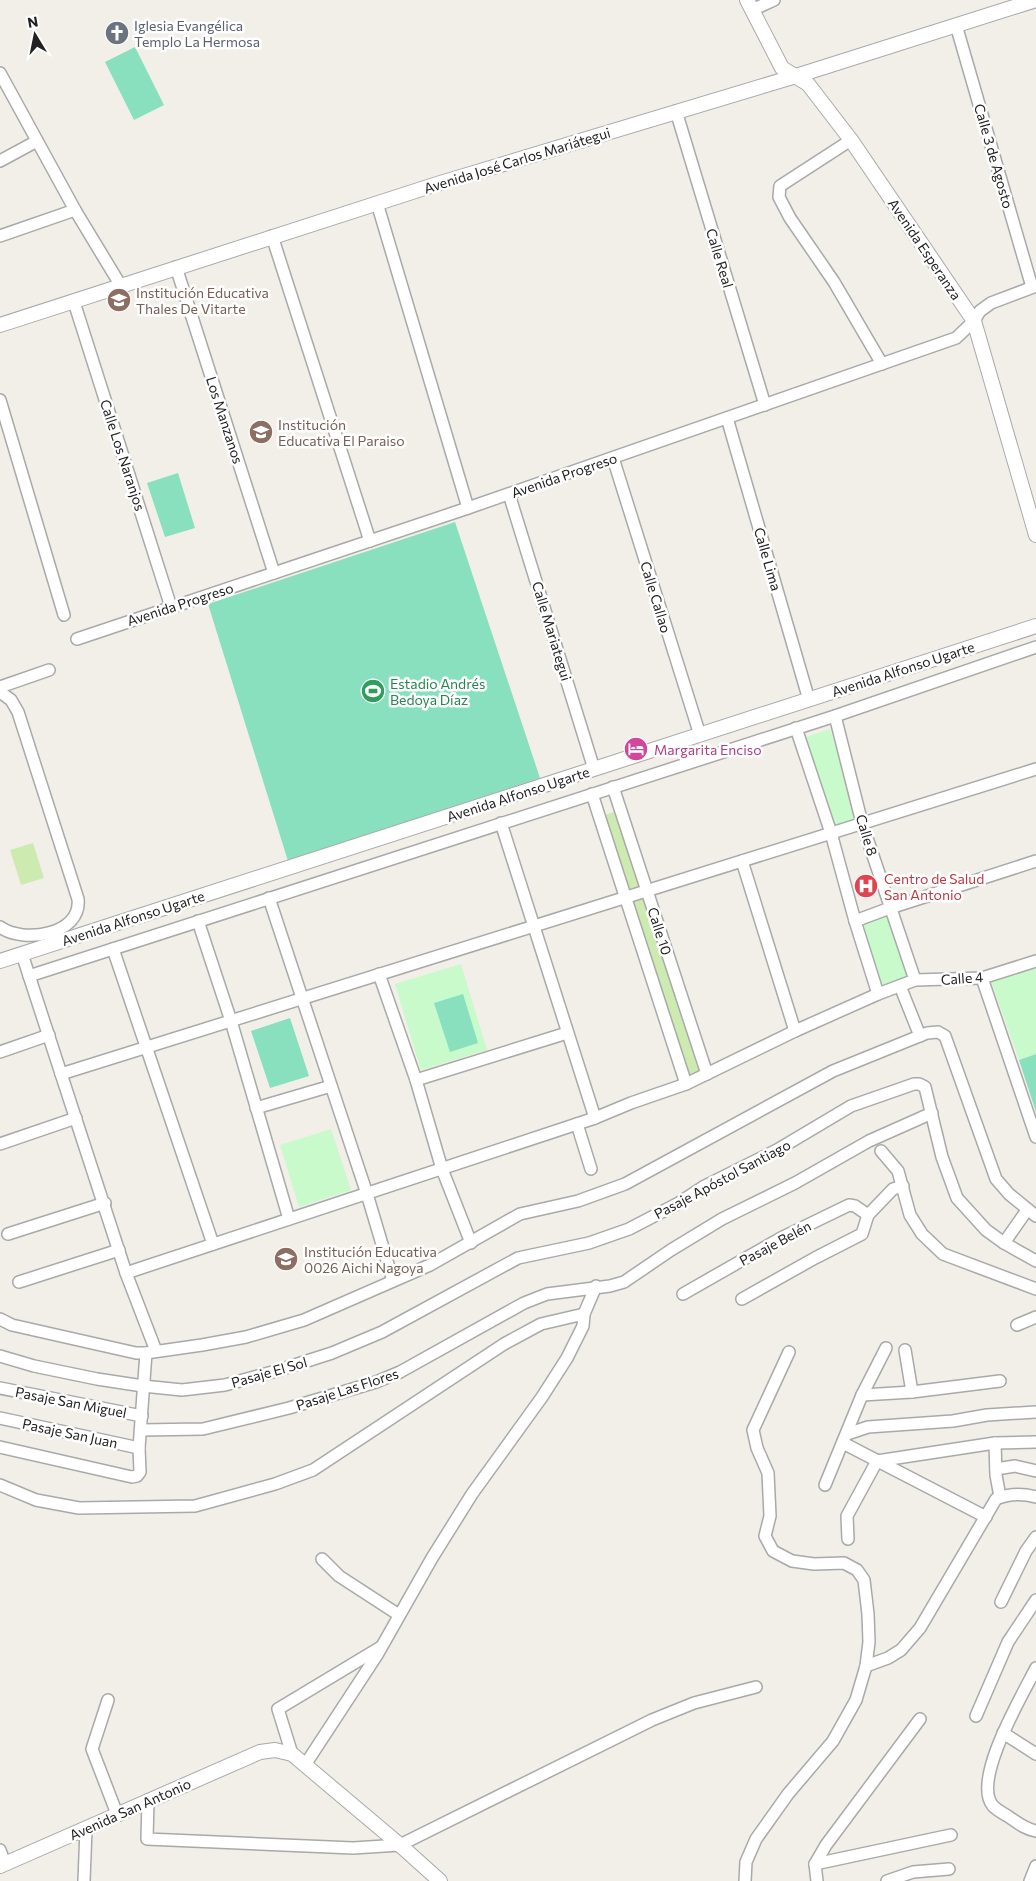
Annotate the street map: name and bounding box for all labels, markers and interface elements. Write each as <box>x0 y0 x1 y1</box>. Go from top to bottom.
north arrow <box>10 10 60 60</box>
text: N <box>26 12 39 31</box>
place label: Iglesia Evangélica Templo La Hermosa <box>134 17 260 50</box>
church icon: Iglesia Evangélica Templo La Hermosa <box>104 20 130 46</box>
street label: Calle 3 de Agosto <box>971 102 1017 210</box>
street label: Avenida José Carlos Mariátegui <box>422 123 612 197</box>
street label: Avenida Esperanza <box>885 195 965 303</box>
street label: Calle Real <box>703 226 737 290</box>
place label: Institución Educativa Thales De Vitarte <box>136 284 269 317</box>
school or university icon: Institución Educativa Thales De Vitarte <box>106 287 132 313</box>
street label: Los Manzanos <box>203 374 247 466</box>
street label: Calle Los Naranjos <box>97 397 149 513</box>
place label: Institución Educativa El Paraiso <box>278 416 405 449</box>
school or university icon: Institución Educativa El Paraiso <box>248 419 274 445</box>
street label: Avenida Progreso <box>509 449 619 501</box>
street label: Calle Lima <box>751 525 785 593</box>
street label: Calle Callao <box>637 559 675 635</box>
street label: Avenida Progreso <box>125 579 235 629</box>
street label: Calle Mariategui <box>529 579 575 683</box>
street label: Avenida Alfonso Ugarte <box>830 638 976 700</box>
place label: Estadio Andrés Bedoya Díaz <box>390 675 485 708</box>
sports icon: Estadio Andrés Bedoya Díaz <box>360 678 386 704</box>
hotel icon: Margarita Enciso <box>623 736 649 762</box>
place label: Margarita Enciso <box>654 741 762 758</box>
street label: Avenida Alfonso Ugarte <box>445 763 591 825</box>
street label: Calle 8 <box>853 812 881 858</box>
place label: Centro de Salud San Antonio <box>884 870 984 903</box>
hospital icon: Centro de Salud San Antonio <box>853 873 879 899</box>
street label: Avenida Alfonso Ugarte <box>60 887 206 949</box>
street label: Calle 10 <box>644 905 676 957</box>
street label: Calle 4 <box>940 968 984 988</box>
street label: Pasaje Apóstol Santiago <box>651 1136 793 1222</box>
street label: Pasaje Belén <box>736 1217 814 1269</box>
place label: Institución Educativa 0026 Aichi Nagoya <box>304 1243 437 1276</box>
school or university icon: Institución Educativa 0026 Aichi Nagoya <box>273 1246 299 1272</box>
street label: Pasaje El Sol <box>229 1353 309 1391</box>
street label: Pasaje Las Flores <box>294 1364 400 1414</box>
street label: Pasaje San Miguel <box>14 1383 128 1421</box>
street label: Pasaje San Juan <box>21 1415 119 1451</box>
street label: Avenida San Antonio <box>67 1775 193 1843</box>

